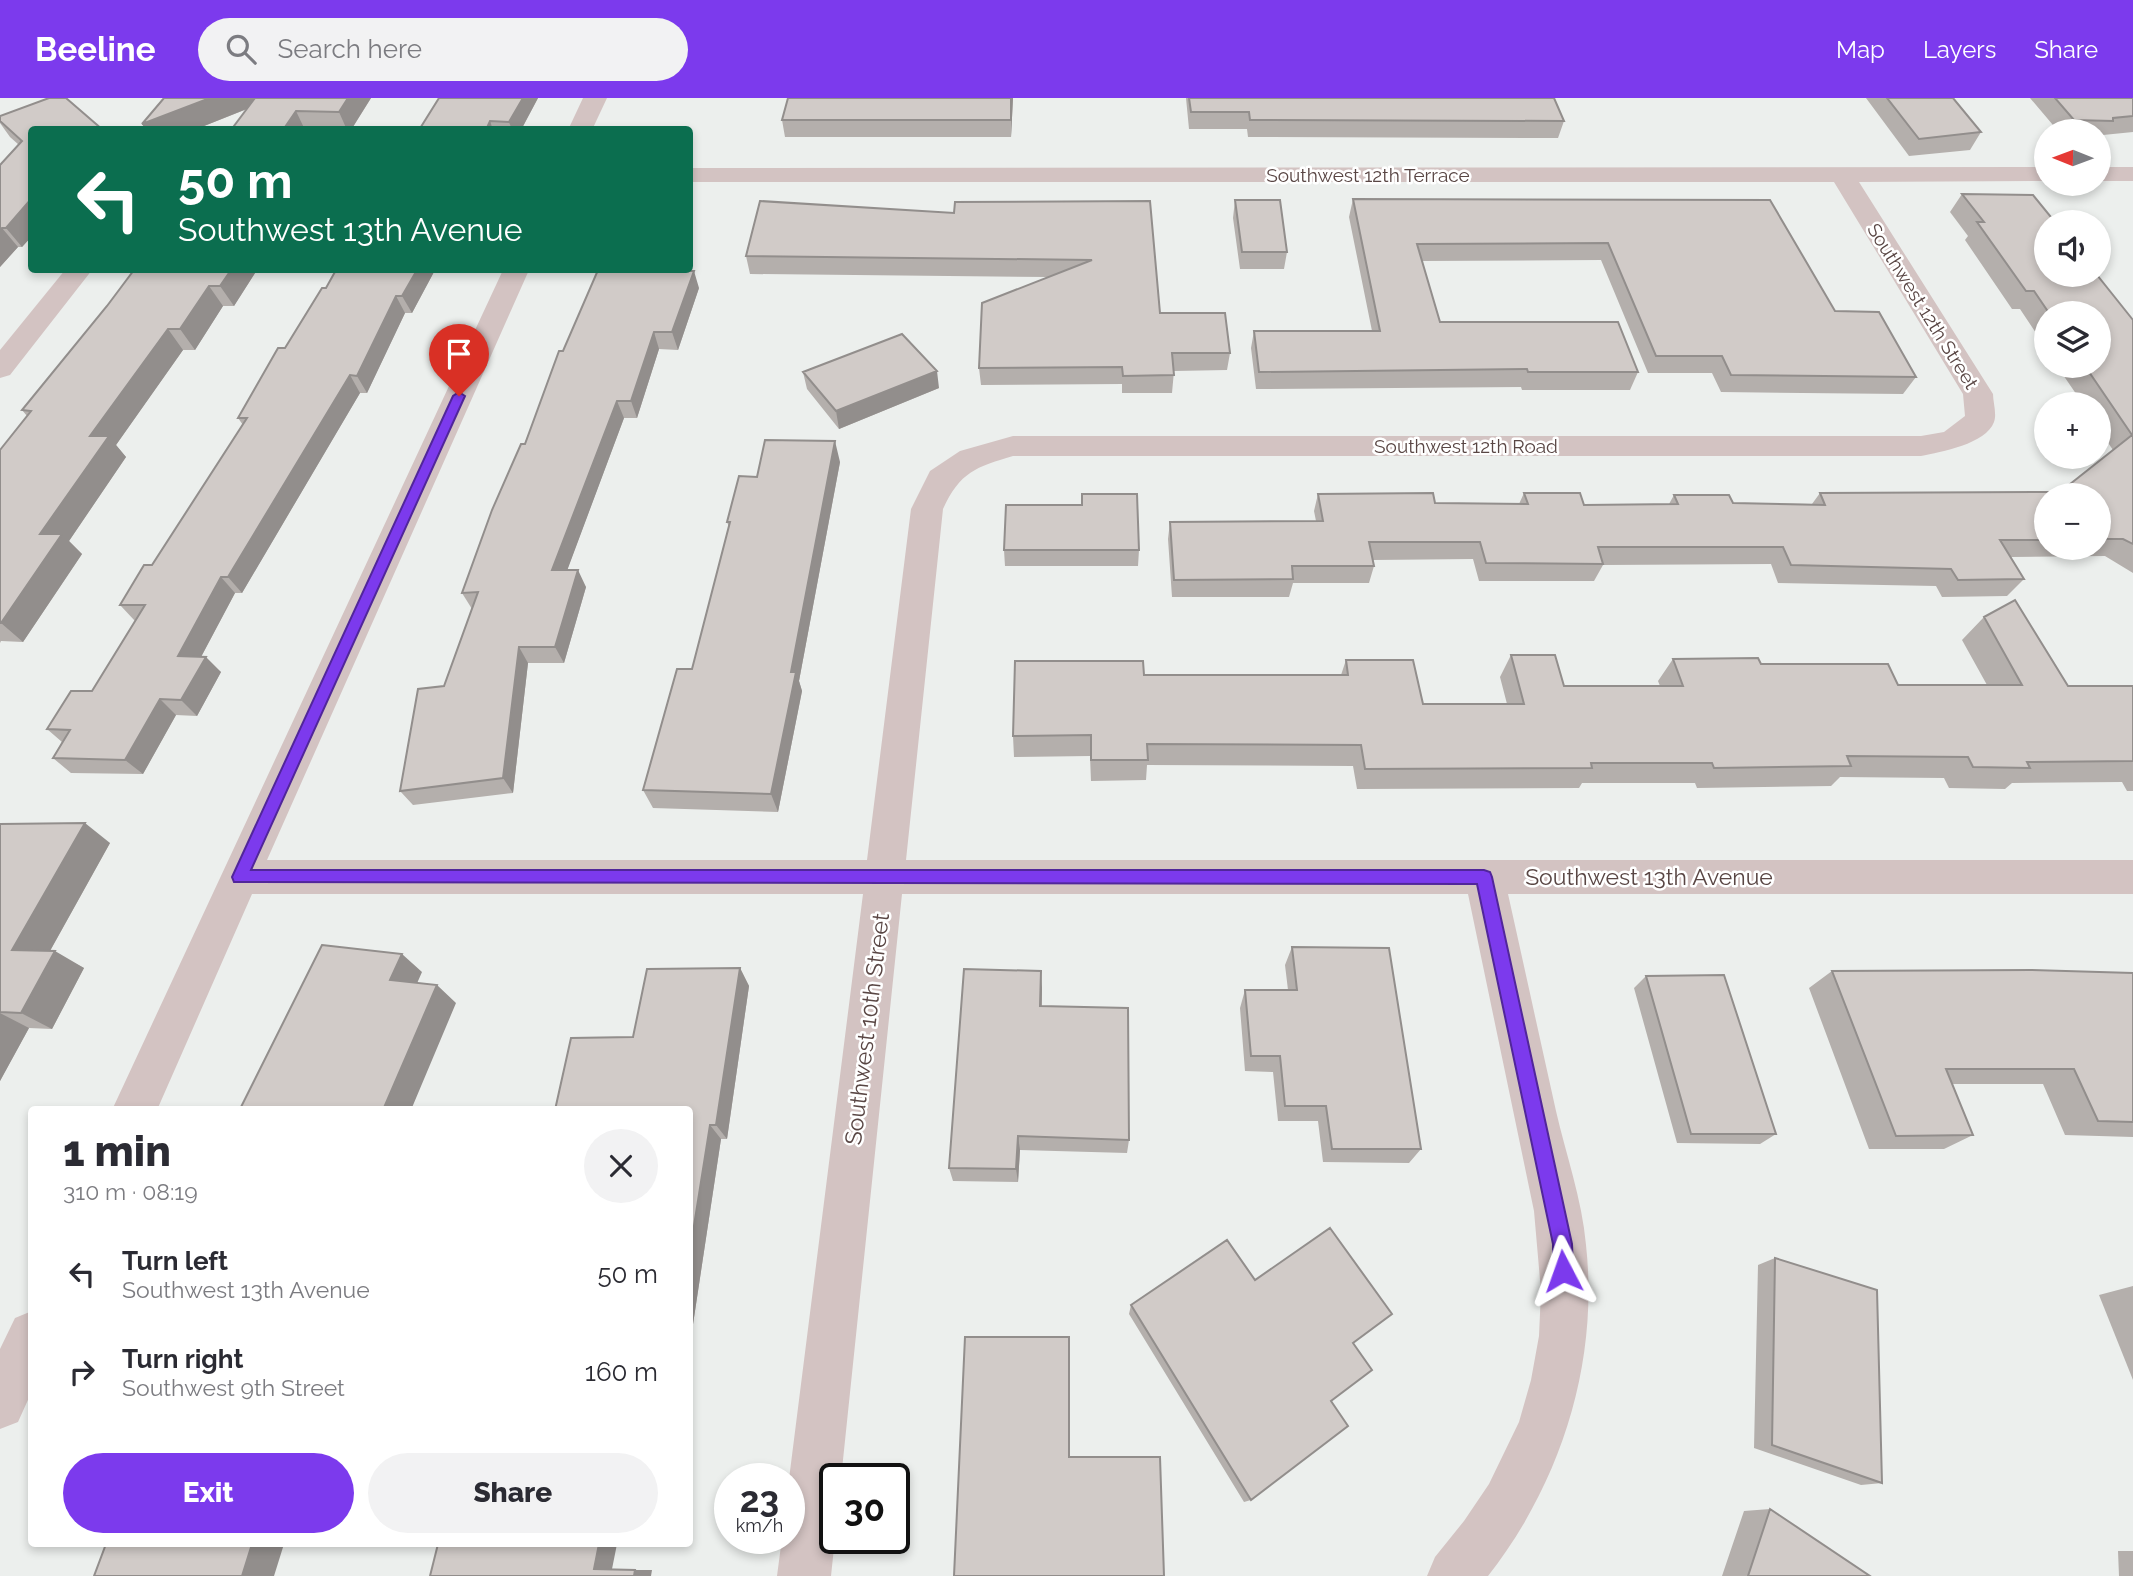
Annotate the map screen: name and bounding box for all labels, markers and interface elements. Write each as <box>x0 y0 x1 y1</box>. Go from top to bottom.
search box <box>198 18 688 81</box>
text: Beeline <box>35 30 156 69</box>
icon: search <box>222 30 260 68</box>
text: Search here <box>278 34 422 64</box>
text: Map <box>1836 35 1885 64</box>
text: Layers <box>1923 35 1996 64</box>
text: Share <box>2034 35 2098 64</box>
north arrow <box>2034 119 2110 196</box>
map controls <box>2034 119 2111 560</box>
text: 50 m <box>178 152 293 209</box>
icon: left <box>63 154 154 245</box>
street label: Southwest 12th Terrace <box>1266 164 1470 186</box>
button: sound <box>2034 210 2111 287</box>
text: Southwest 13th Avenue <box>178 211 523 248</box>
street label: Southwest 12th Street <box>1863 219 1983 393</box>
button: layers <box>2034 301 2111 378</box>
pin <box>429 324 489 396</box>
icon: arrive <box>440 335 478 373</box>
button: + <box>2034 392 2111 469</box>
street label: Southwest 12th Road <box>1374 435 1558 457</box>
button: − <box>2034 483 2111 560</box>
street label: Southwest 13th Avenue <box>1525 863 1773 890</box>
street label: Southwest 10th Street <box>839 911 894 1146</box>
text: 1 min <box>63 1127 171 1176</box>
button: close <box>584 1129 658 1203</box>
text: 310 m · 08:19 <box>63 1178 198 1205</box>
position arrow <box>1526 1234 1600 1308</box>
text: Turn left <box>122 1246 228 1276</box>
icon: left <box>63 1255 101 1293</box>
text: 50 m <box>597 1259 658 1289</box>
text: Southwest 13th Avenue <box>122 1276 370 1303</box>
text: Turn right <box>122 1344 243 1374</box>
icon: right <box>63 1353 101 1391</box>
text: 160 m <box>585 1357 658 1387</box>
text: Southwest 9th Street <box>122 1374 345 1401</box>
button: Exit <box>63 1453 354 1533</box>
button: Share <box>368 1453 658 1533</box>
speed limit sign: 30 <box>819 1463 910 1554</box>
text: 23 <box>740 1479 779 1520</box>
text: km/h <box>736 1515 783 1536</box>

